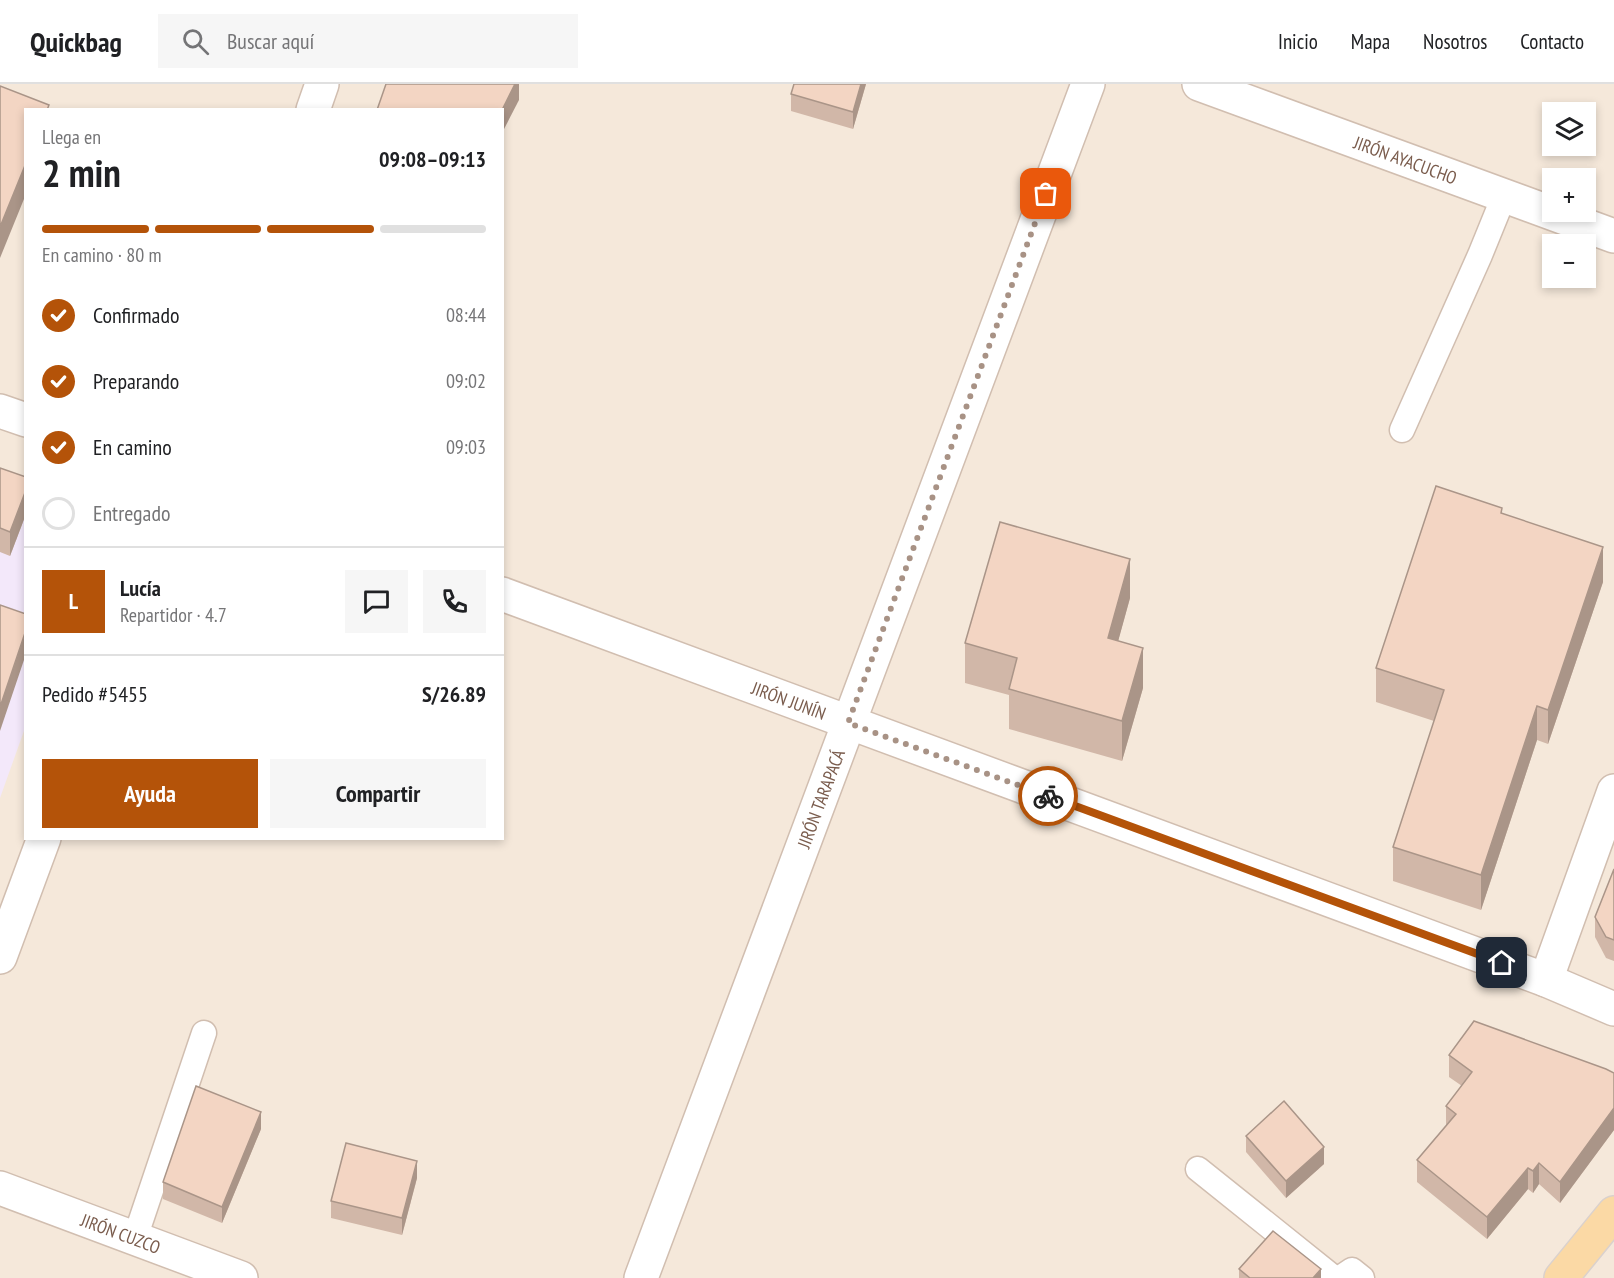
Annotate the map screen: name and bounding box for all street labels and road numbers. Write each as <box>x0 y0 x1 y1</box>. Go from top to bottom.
street label: JIRÓN AYACUCHO <box>1350 130 1460 189</box>
street label: JIRÓN JUNÍN <box>748 676 829 724</box>
street label: JIRÓN TARAPACÁ <box>791 746 850 852</box>
street label: JIRÓN CUZCO <box>77 1207 164 1258</box>

